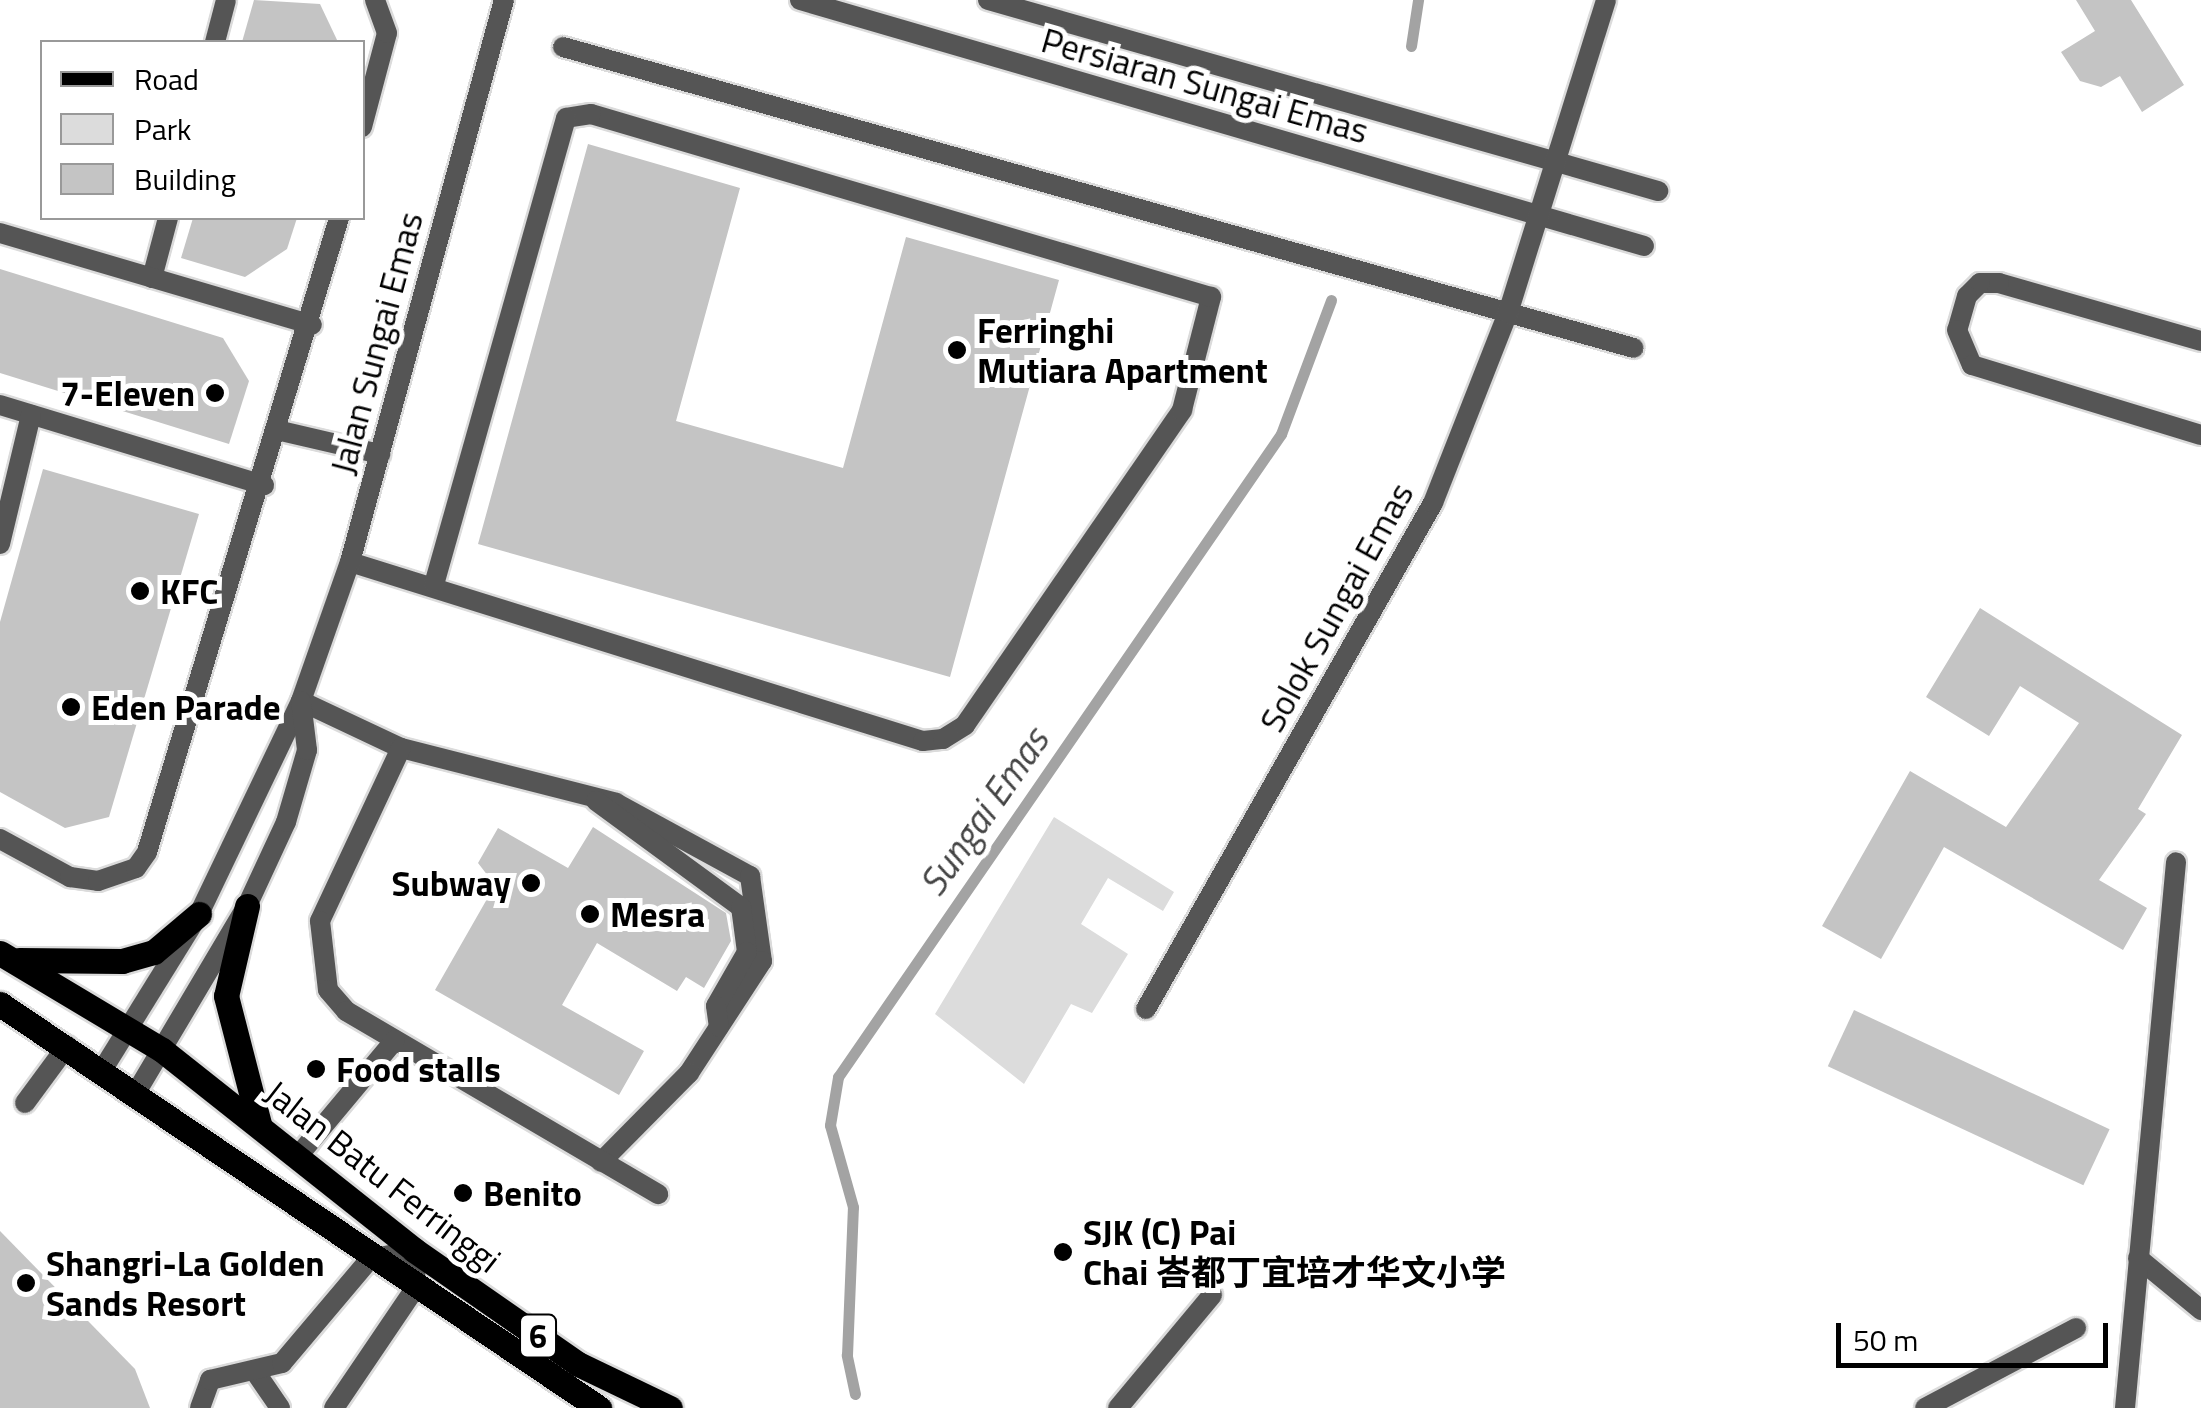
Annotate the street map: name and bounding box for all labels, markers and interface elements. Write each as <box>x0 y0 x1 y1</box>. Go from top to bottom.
street label: Persiaran Sungai Emas <box>1037 18 1373 152</box>
legend <box>40 40 365 220</box>
text: Road <box>134 56 199 102</box>
text: Park <box>134 106 191 152</box>
text: Building <box>134 156 236 202</box>
street label: Jalan Sungai Emas <box>321 207 431 479</box>
place label: Ferringhi Mutiara Apartment <box>977 309 1268 391</box>
marker: Ferringhi Mutiara Apartment <box>946 339 968 361</box>
place label: 7-Eleven <box>60 372 195 414</box>
marker: 7-Eleven <box>204 382 226 404</box>
street label: Solok Sungai Emas <box>1250 475 1422 739</box>
place label: KFC <box>160 570 218 612</box>
marker: KFC <box>129 580 151 602</box>
place label: Eden Parade <box>91 686 281 728</box>
marker: Eden Parade <box>60 696 82 718</box>
water label: Sungai Emas <box>910 720 1058 904</box>
place label: Subway <box>391 862 511 904</box>
marker: Subway <box>520 872 542 894</box>
place label: Mesra <box>610 893 705 935</box>
marker: Mesra <box>579 903 601 925</box>
place label: Food stalls <box>336 1048 501 1090</box>
marker: Food stalls <box>305 1058 327 1080</box>
street label: Jalan Batu Ferringgi <box>257 1071 509 1281</box>
place label: Benito <box>483 1172 582 1214</box>
marker: Benito <box>452 1182 474 1204</box>
place label: SJK (C) Pai Chai 峇都丁宜培才华文小学 <box>1083 1211 1506 1293</box>
marker: SJK (C) Pai Chai 峇都丁宜培才华文小学 <box>1052 1241 1074 1263</box>
place label: Shangri-La Golden Sands Resort <box>46 1242 325 1324</box>
marker: Shangri-La Golden Sands Resort <box>15 1272 37 1294</box>
scale bar <box>1841 1303 2114 1365</box>
road number: 6 <box>518 1309 558 1363</box>
text: 50 m <box>1853 1317 1918 1363</box>

